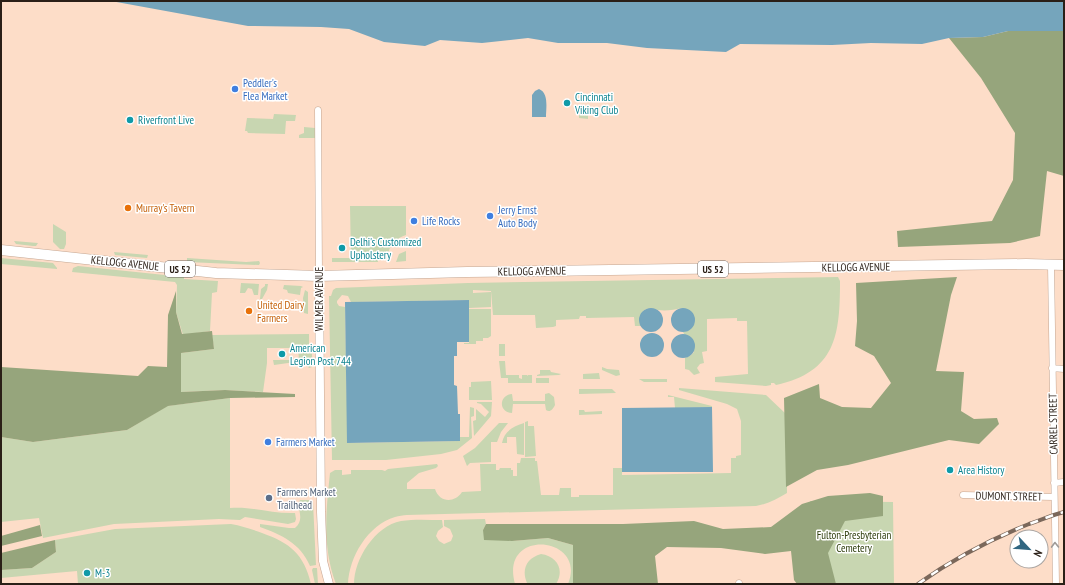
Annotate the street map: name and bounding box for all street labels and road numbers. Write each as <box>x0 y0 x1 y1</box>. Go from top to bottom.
street label: KELLOGG AVENUE <box>90 252 160 274</box>
street label: KELLOGG AVENUE <box>822 259 891 275</box>
road number: US 52 <box>165 261 195 277</box>
road number: US 52 <box>698 261 728 277</box>
street label: KELLOGG AVENUE <box>498 263 567 279</box>
street label: WILMER AVENUE <box>312 266 326 331</box>
street label: CARREL STREET <box>1045 393 1061 455</box>
street label: DUMONT STREET <box>976 488 1043 504</box>

